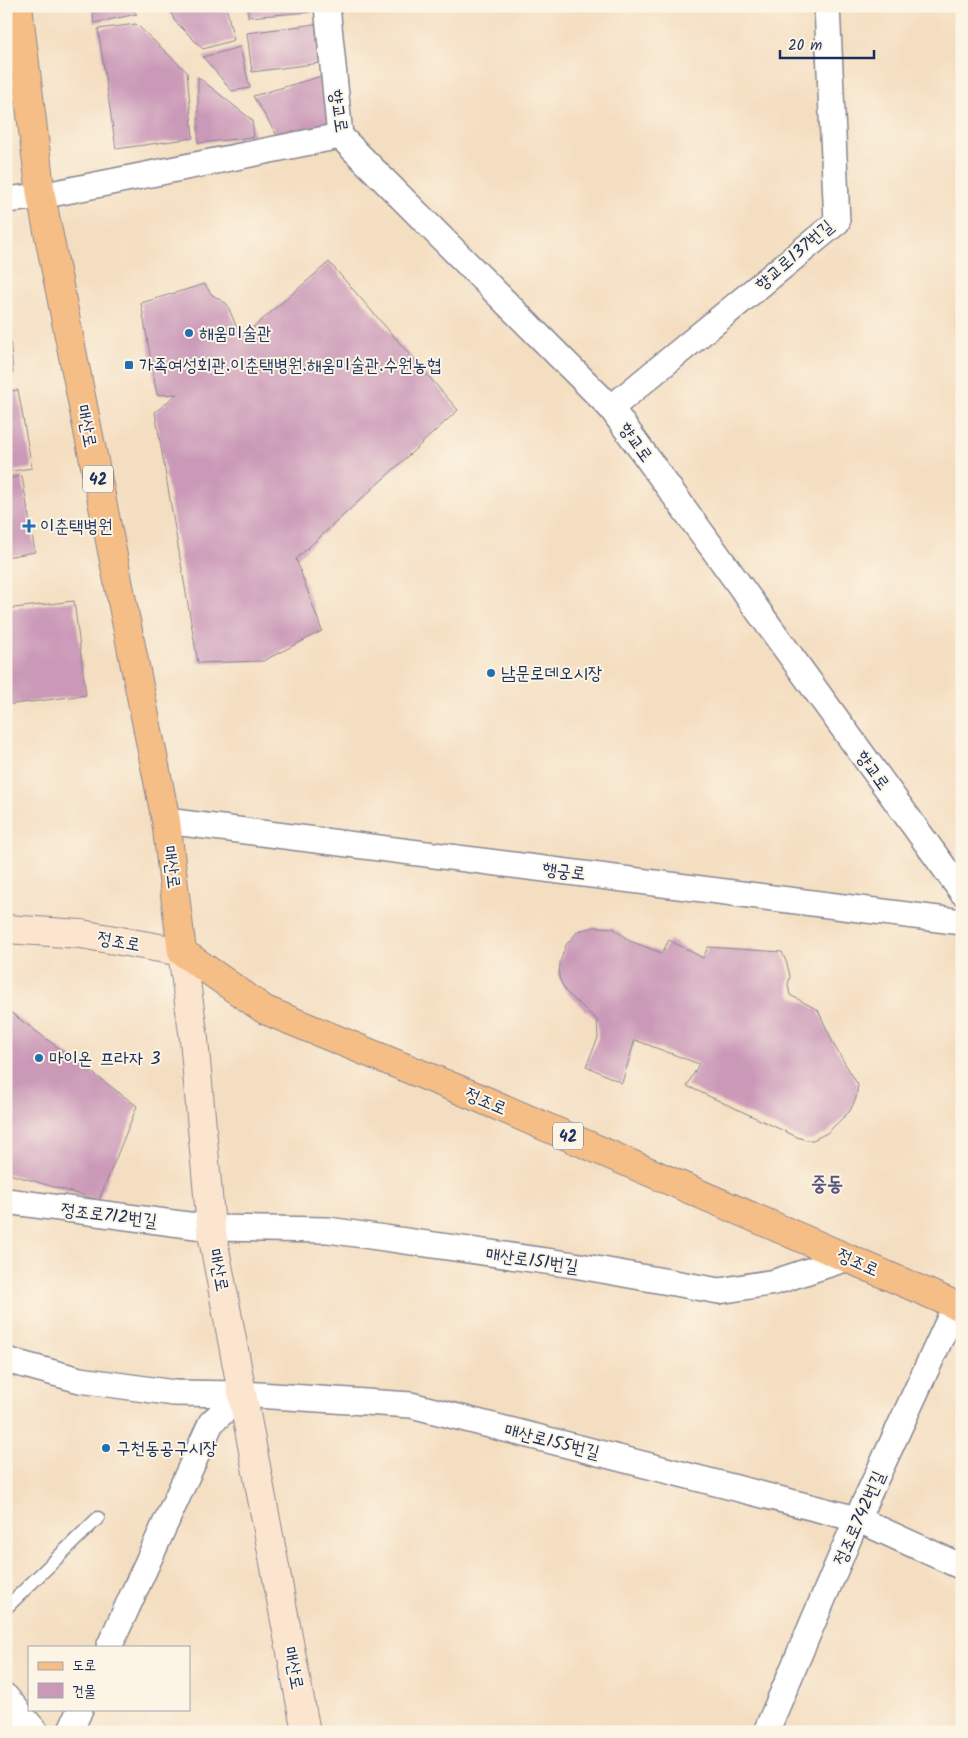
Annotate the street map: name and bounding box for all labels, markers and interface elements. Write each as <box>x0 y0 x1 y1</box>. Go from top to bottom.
scale bar <box>780 28 874 60</box>
text: 20 m <box>788 34 822 58</box>
street label: 향교로 <box>320 88 355 135</box>
street label: 향교로137번길 <box>749 213 841 299</box>
place label: 해움미술관 <box>199 320 271 349</box>
marker: 해움미술관 <box>183 327 195 339</box>
place label: 가족여성회관.이춘택병원.해움미술관.수원농협 <box>139 352 442 381</box>
marker: 가족여성회관.이춘택병원.해움미술관.수원농협 <box>123 359 135 371</box>
street label: 매산로 <box>67 402 104 450</box>
street label: 향교로 <box>610 417 659 469</box>
road number: 42 <box>83 466 113 492</box>
place label: 이춘택병원 <box>40 513 112 542</box>
marker: 이춘택병원 <box>22 519 36 533</box>
place label: 남문로데오시장 <box>501 660 602 689</box>
marker: 남문로데오시장 <box>485 667 497 679</box>
street label: 향교로 <box>847 745 896 797</box>
street label: 매산로 <box>153 844 188 891</box>
street label: 행궁로 <box>540 855 587 890</box>
street label: 정조로 <box>95 924 143 961</box>
place label: 마이온 프라자 3 <box>49 1045 161 1074</box>
marker: 마이온 프라자 3 <box>33 1052 45 1064</box>
street label: 정조로 <box>460 1081 511 1124</box>
road number: 42 <box>553 1122 583 1150</box>
district label: 중동 <box>811 1169 843 1201</box>
street label: 정조로712번길 <box>59 1196 159 1237</box>
street label: 매산로151번길 <box>484 1241 581 1282</box>
street label: 정조로 <box>832 1241 883 1285</box>
street label: 매산로 <box>199 1246 236 1294</box>
street label: 매산로155번길 <box>501 1417 603 1468</box>
place label: 구천동공구시장 <box>116 1435 217 1464</box>
marker: 구천동공구시장 <box>100 1442 112 1454</box>
street label: 정조로742번길 <box>827 1466 894 1571</box>
street label: 매산로 <box>274 1644 311 1692</box>
legend <box>28 1646 190 1710</box>
text: 도로 <box>72 1654 96 1678</box>
text: 건물 <box>72 1680 96 1704</box>

